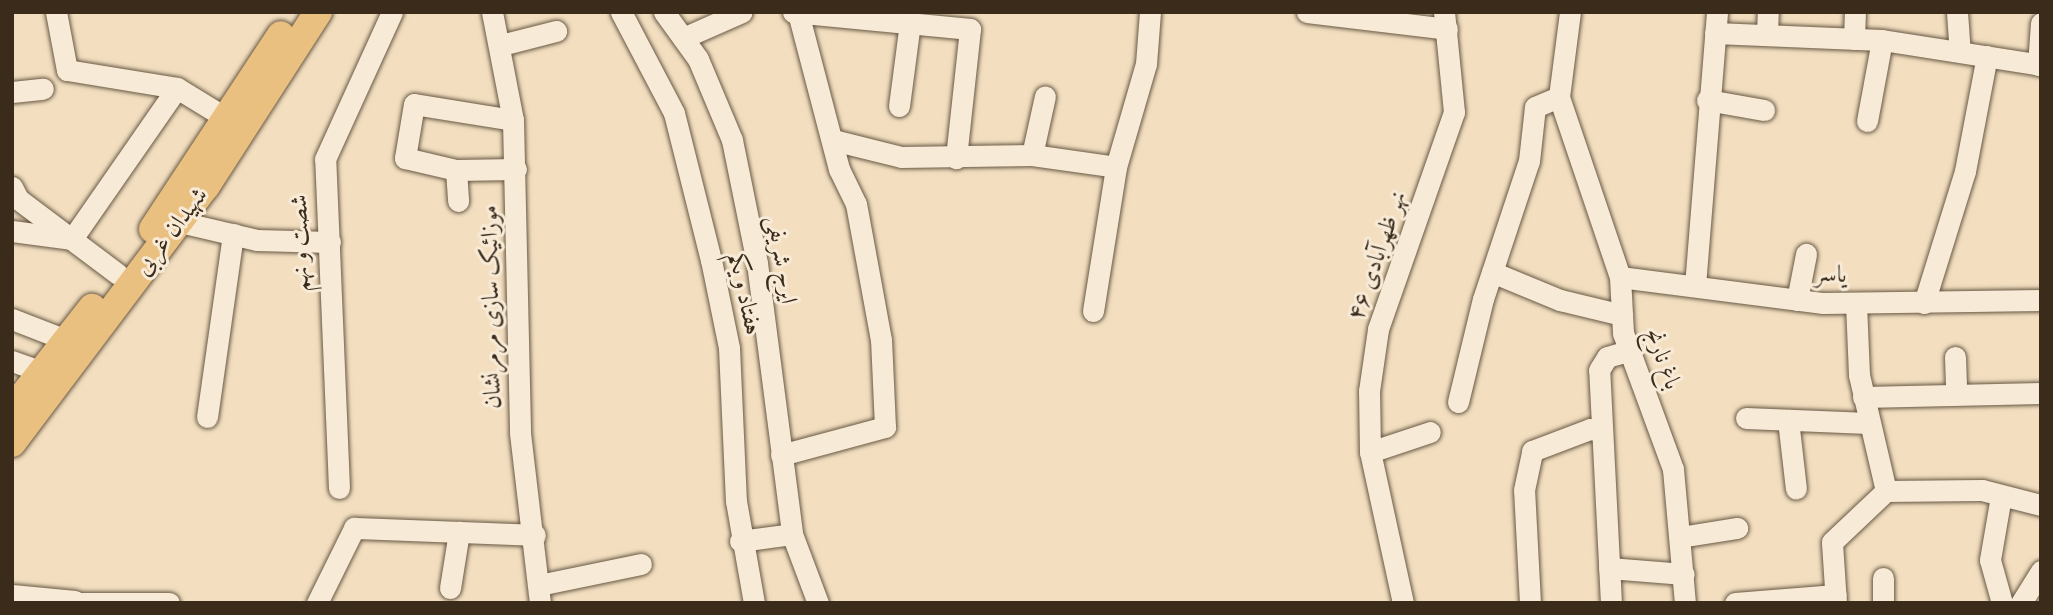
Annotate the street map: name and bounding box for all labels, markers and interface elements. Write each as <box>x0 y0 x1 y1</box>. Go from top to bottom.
street label: شهیدان غربی <box>129 182 215 282</box>
street label: نهر ظهرآبادی ۴۶ <box>1342 188 1414 324</box>
street label: شصت و نهم <box>286 194 316 292</box>
street label: موزائیک سازی مرمرنشان <box>476 205 508 409</box>
street label: ایرج شریفی <box>760 214 802 306</box>
street label: هفتاد و یکم <box>721 250 767 338</box>
street label: یاسر <box>1814 260 1848 290</box>
street label: باغ نارنج <box>1638 324 1686 394</box>

